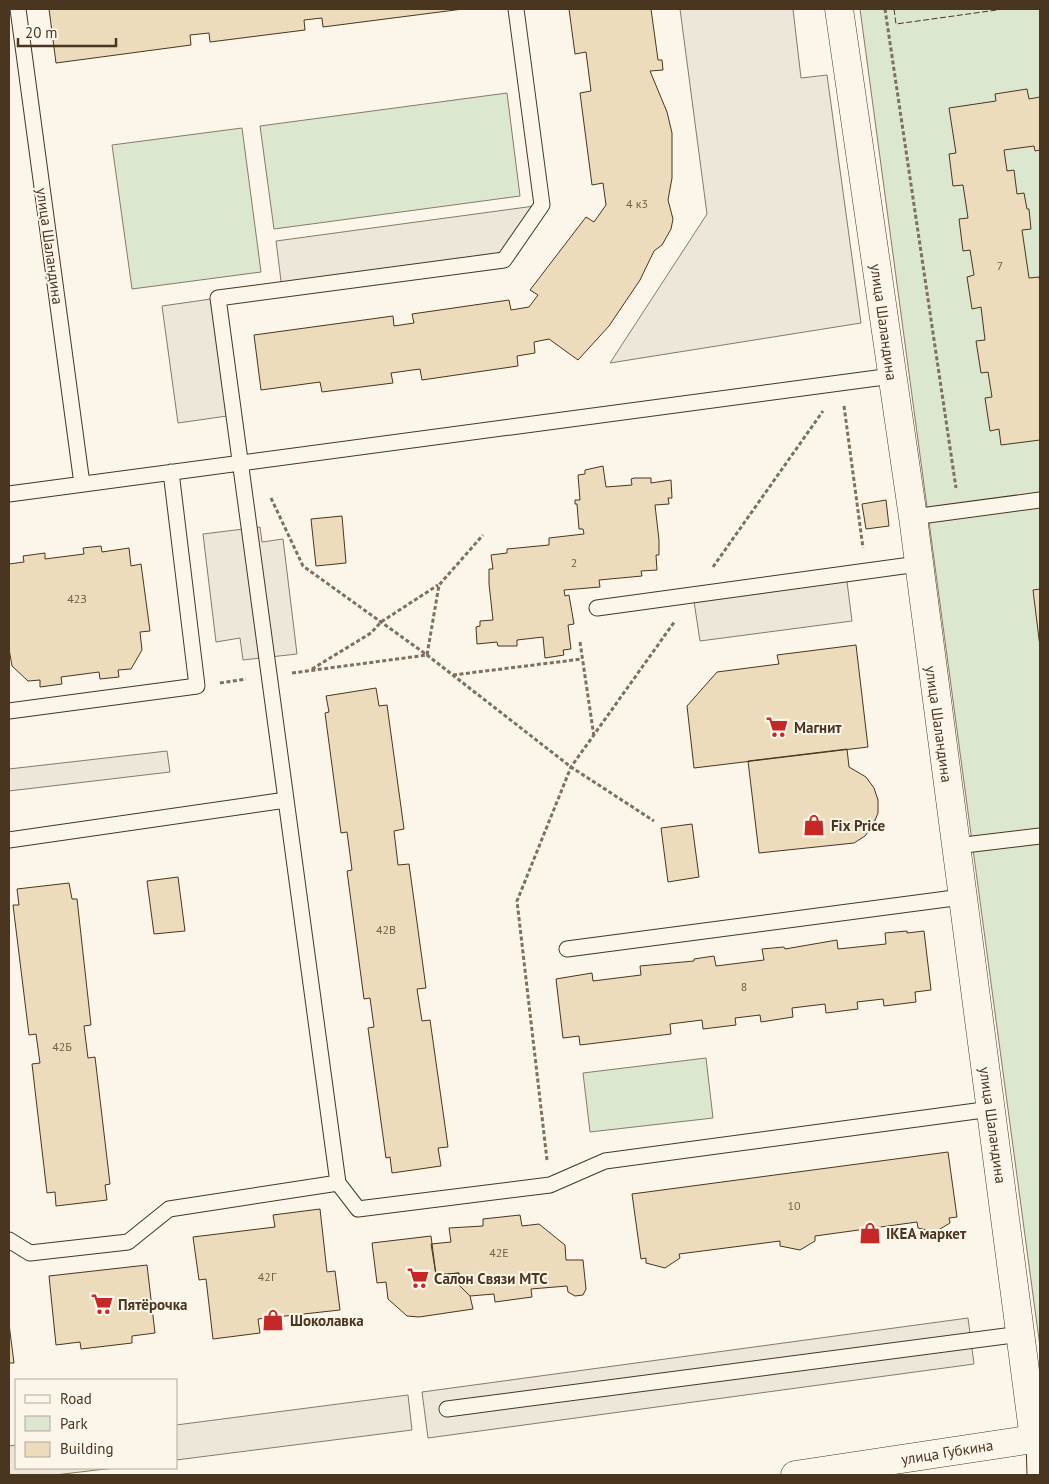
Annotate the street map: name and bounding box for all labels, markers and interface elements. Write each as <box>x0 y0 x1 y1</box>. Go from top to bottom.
scale bar <box>18 15 115 47</box>
text: 20 m <box>25 23 58 42</box>
street label: улица Шаландина <box>32 186 68 306</box>
house number: 4 к3 <box>626 196 648 211</box>
house number: 7 <box>997 258 1003 273</box>
street label: улица Шаландина <box>866 262 902 382</box>
house number: 2 <box>571 555 577 570</box>
house number: 42З <box>67 591 87 606</box>
street label: улица Шаландина <box>921 664 957 784</box>
supermarket icon: Магнит <box>764 714 790 740</box>
place label: Магнит <box>794 718 842 737</box>
shop icon: Fix Price <box>801 812 827 838</box>
place label: Fix Price <box>831 816 886 835</box>
house number: 42В <box>376 922 396 937</box>
house number: 8 <box>741 979 747 994</box>
house number: 42Б <box>52 1039 72 1054</box>
street label: улица Шаландина <box>975 1065 1011 1185</box>
house number: 10 <box>787 1198 801 1213</box>
shop icon: IKEA маркет <box>857 1220 883 1246</box>
place label: IKEA маркет <box>886 1224 967 1243</box>
house number: 42Е <box>489 1245 509 1260</box>
supermarket icon: Салон Связи МТС <box>405 1265 431 1291</box>
house number: 42Г <box>258 1269 277 1284</box>
place label: Салон Связи МТС <box>434 1269 548 1288</box>
supermarket icon: Пятёрочка <box>89 1291 115 1317</box>
place label: Пятёрочка <box>118 1295 187 1314</box>
shop icon: Шоколавка <box>260 1307 286 1333</box>
place label: Шоколавка <box>290 1311 364 1330</box>
legend <box>15 1379 178 1469</box>
text: Road <box>60 1389 92 1408</box>
text: Park <box>60 1414 88 1433</box>
street label: улица Губкина <box>900 1435 994 1469</box>
text: Building <box>60 1439 114 1458</box>

